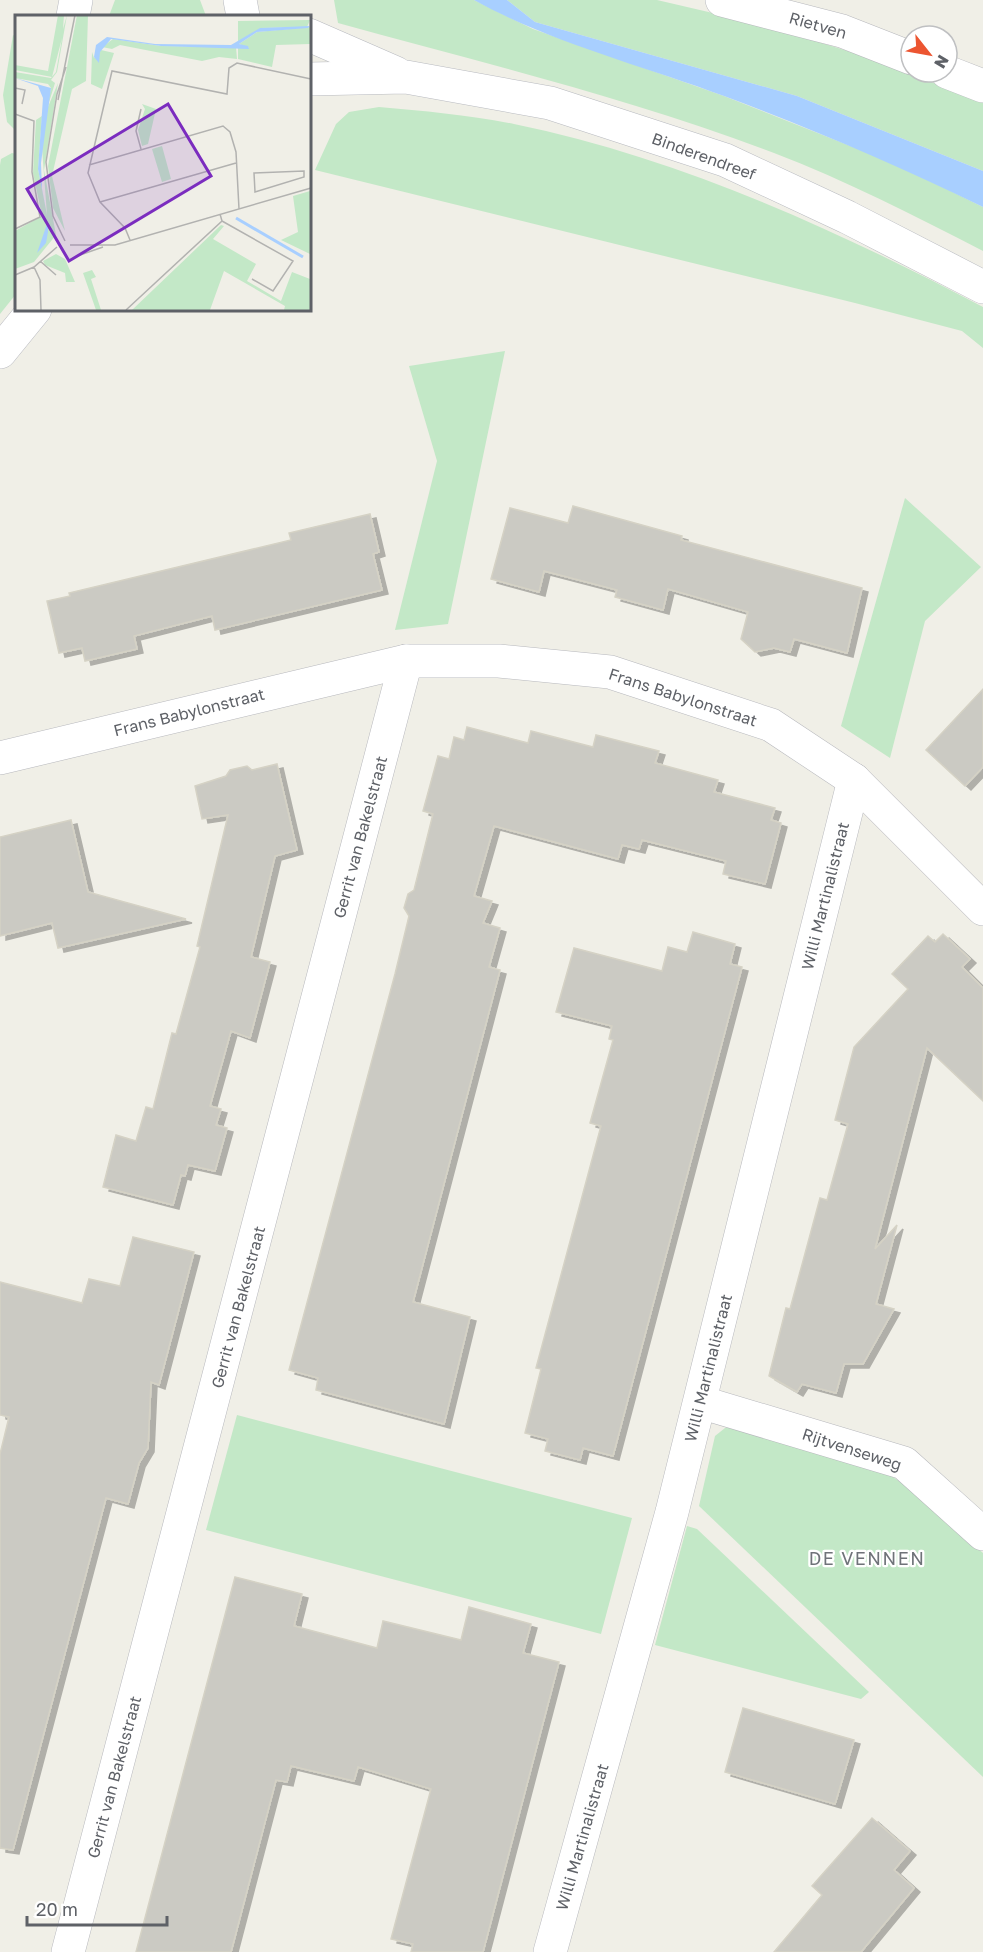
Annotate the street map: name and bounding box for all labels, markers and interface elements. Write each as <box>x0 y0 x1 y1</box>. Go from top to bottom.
street label: Rietven <box>787 7 849 43</box>
inset map <box>15 15 310 310</box>
north arrow <box>899 24 959 84</box>
text: N <box>930 51 954 72</box>
street label: Binderendreef <box>649 128 759 184</box>
street label: Frans Babylonstraat <box>606 664 760 730</box>
street label: Frans Babylonstraat <box>111 684 267 740</box>
street label: Gerrit van Bakelstraat <box>329 754 391 920</box>
street label: Willi Martinalistraat <box>797 820 853 972</box>
street label: Gerrit van Bakelstraat <box>207 1224 269 1390</box>
street label: Willi Martinalistraat <box>680 1292 736 1444</box>
street label: Rijtvenseweg <box>800 1424 904 1474</box>
district label: DE VENNEN <box>809 1547 925 1569</box>
street label: Gerrit van Bakelstraat <box>83 1694 145 1860</box>
street label: Willi Martinalistraat <box>551 1761 613 1913</box>
scale bar <box>27 1889 166 1927</box>
text: 20 m <box>36 1898 78 1920</box>

